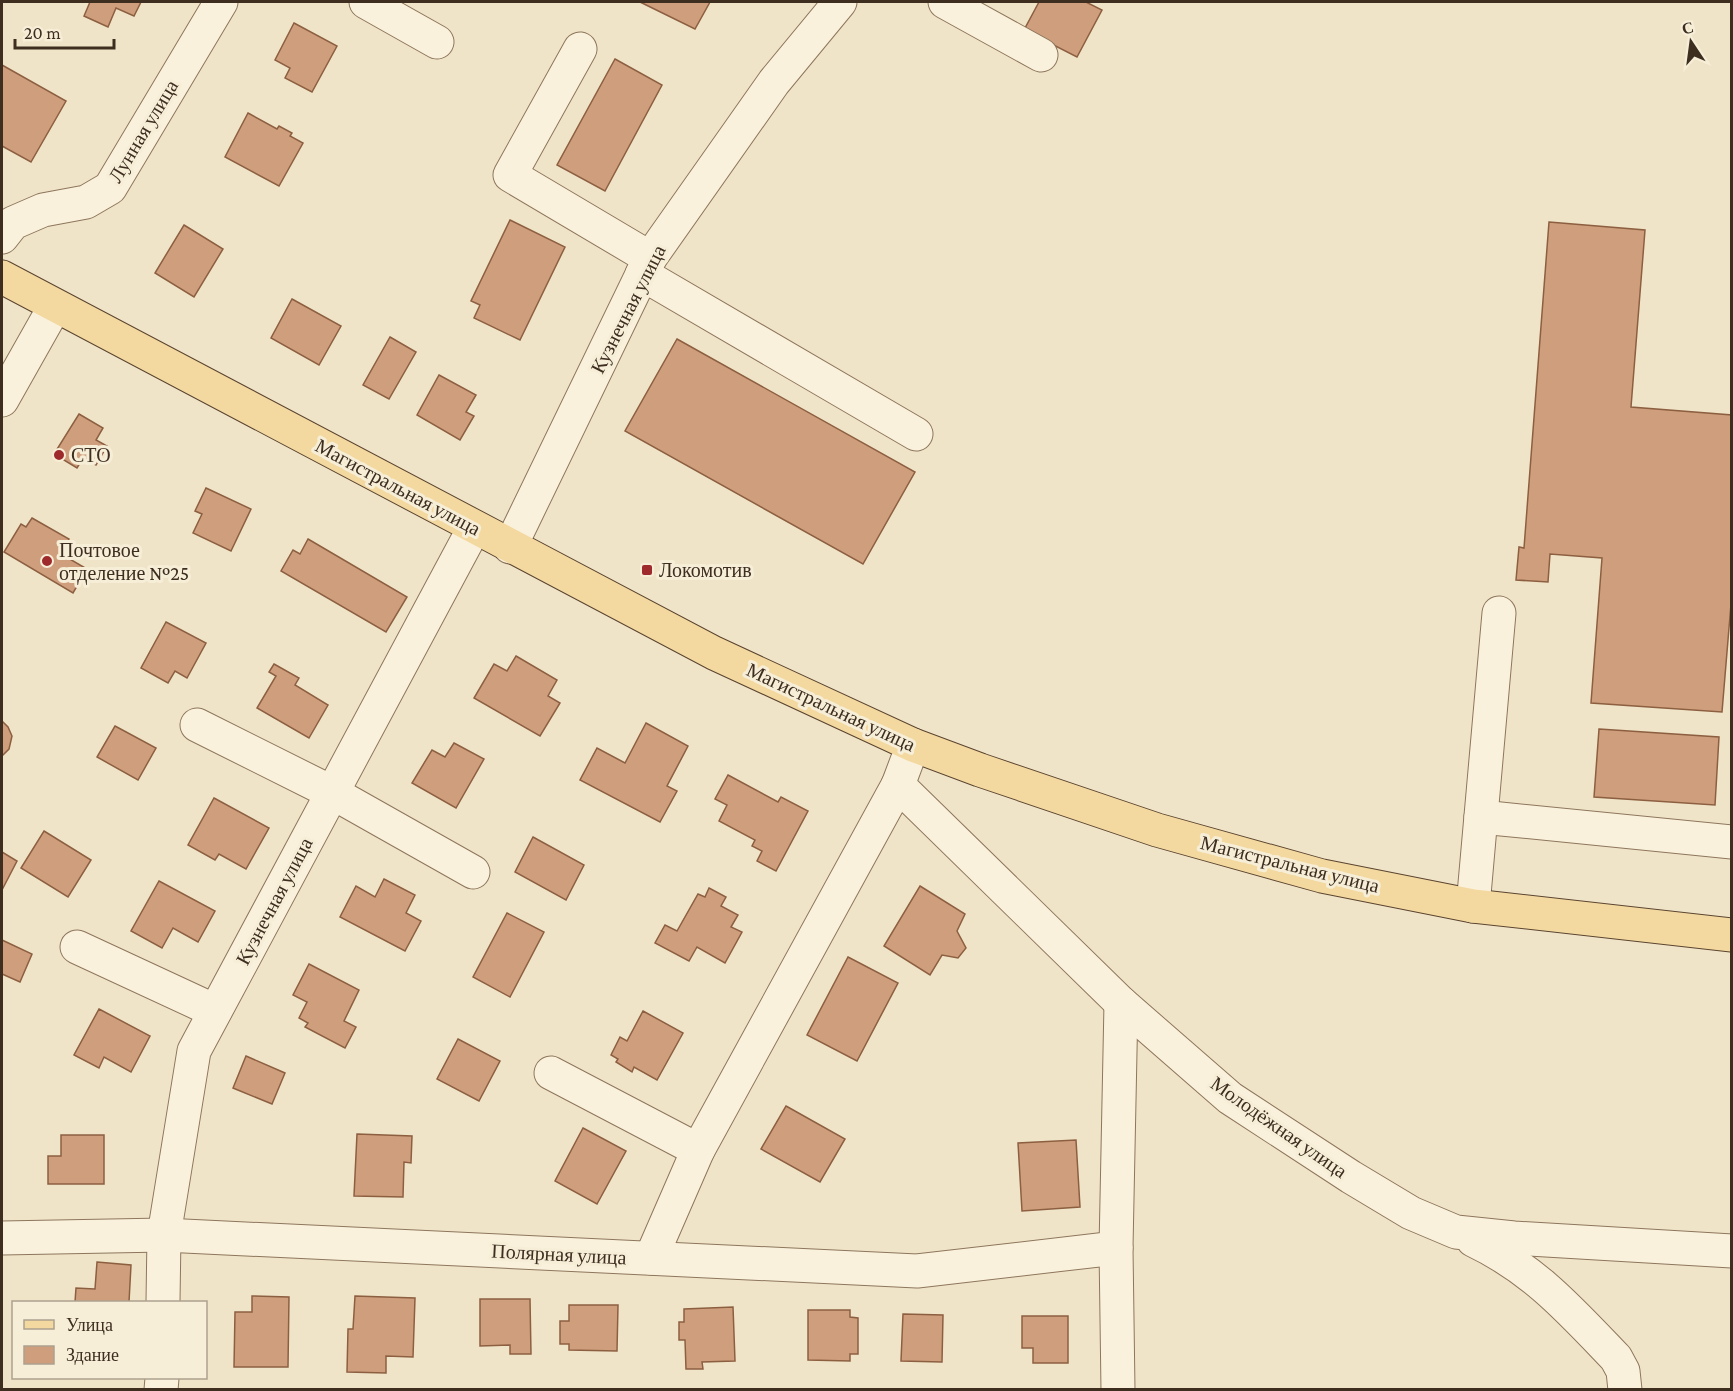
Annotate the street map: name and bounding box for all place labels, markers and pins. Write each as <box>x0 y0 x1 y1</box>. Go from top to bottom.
place label: СТО <box>71 444 111 466</box>
marker: СТО <box>52 448 66 462</box>
place label: Почтовое отделение №25 <box>59 539 189 585</box>
marker: Почтовое отделение №25 <box>40 554 54 568</box>
place label: Локомотив <box>659 559 752 581</box>
marker: Локомотив <box>640 563 654 577</box>

